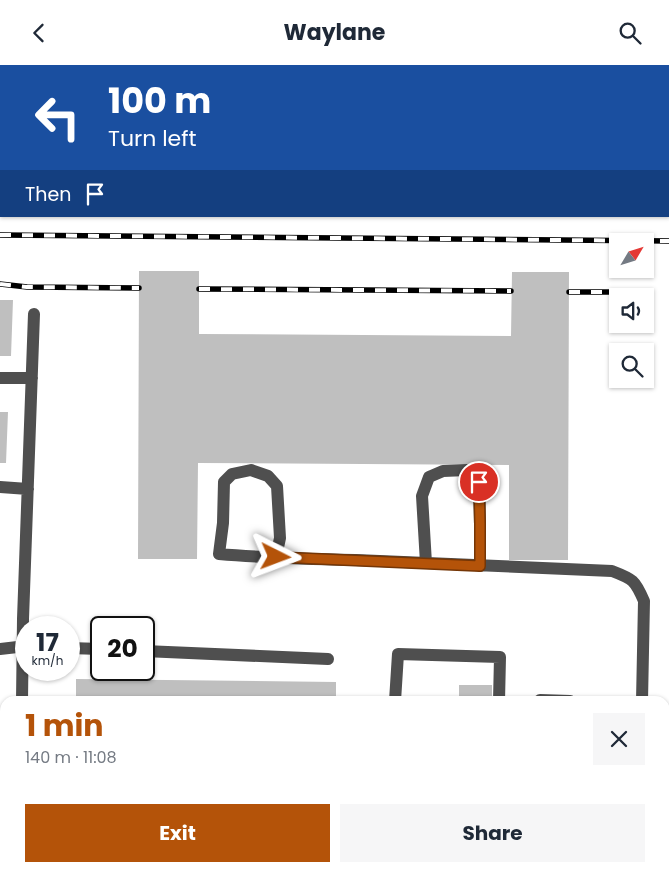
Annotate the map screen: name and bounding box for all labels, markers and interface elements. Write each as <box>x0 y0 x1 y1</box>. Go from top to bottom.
text: Waylane <box>284 17 385 48</box>
icon: back <box>25 19 53 47</box>
icon: search <box>616 19 644 47</box>
text: 100 m <box>108 76 211 125</box>
icon: left <box>25 85 90 150</box>
text: Turn left <box>108 123 196 154</box>
icon: arrive <box>81 180 109 208</box>
text: Then <box>25 181 71 208</box>
north arrow <box>609 233 654 277</box>
map controls <box>609 233 654 388</box>
button: sound <box>609 288 654 333</box>
button: search <box>609 343 654 388</box>
pin <box>458 461 500 503</box>
icon: arrive <box>465 468 493 496</box>
position arrow <box>249 530 301 582</box>
speed limit sign: 20 <box>90 616 155 681</box>
text: 17 <box>36 625 59 660</box>
text: km/h <box>32 652 63 669</box>
text: 1 min <box>25 704 103 747</box>
button: close <box>593 713 645 765</box>
text: 140 m · 11:08 <box>25 746 117 769</box>
button: Exit <box>25 804 330 862</box>
button: Share <box>340 804 645 862</box>

